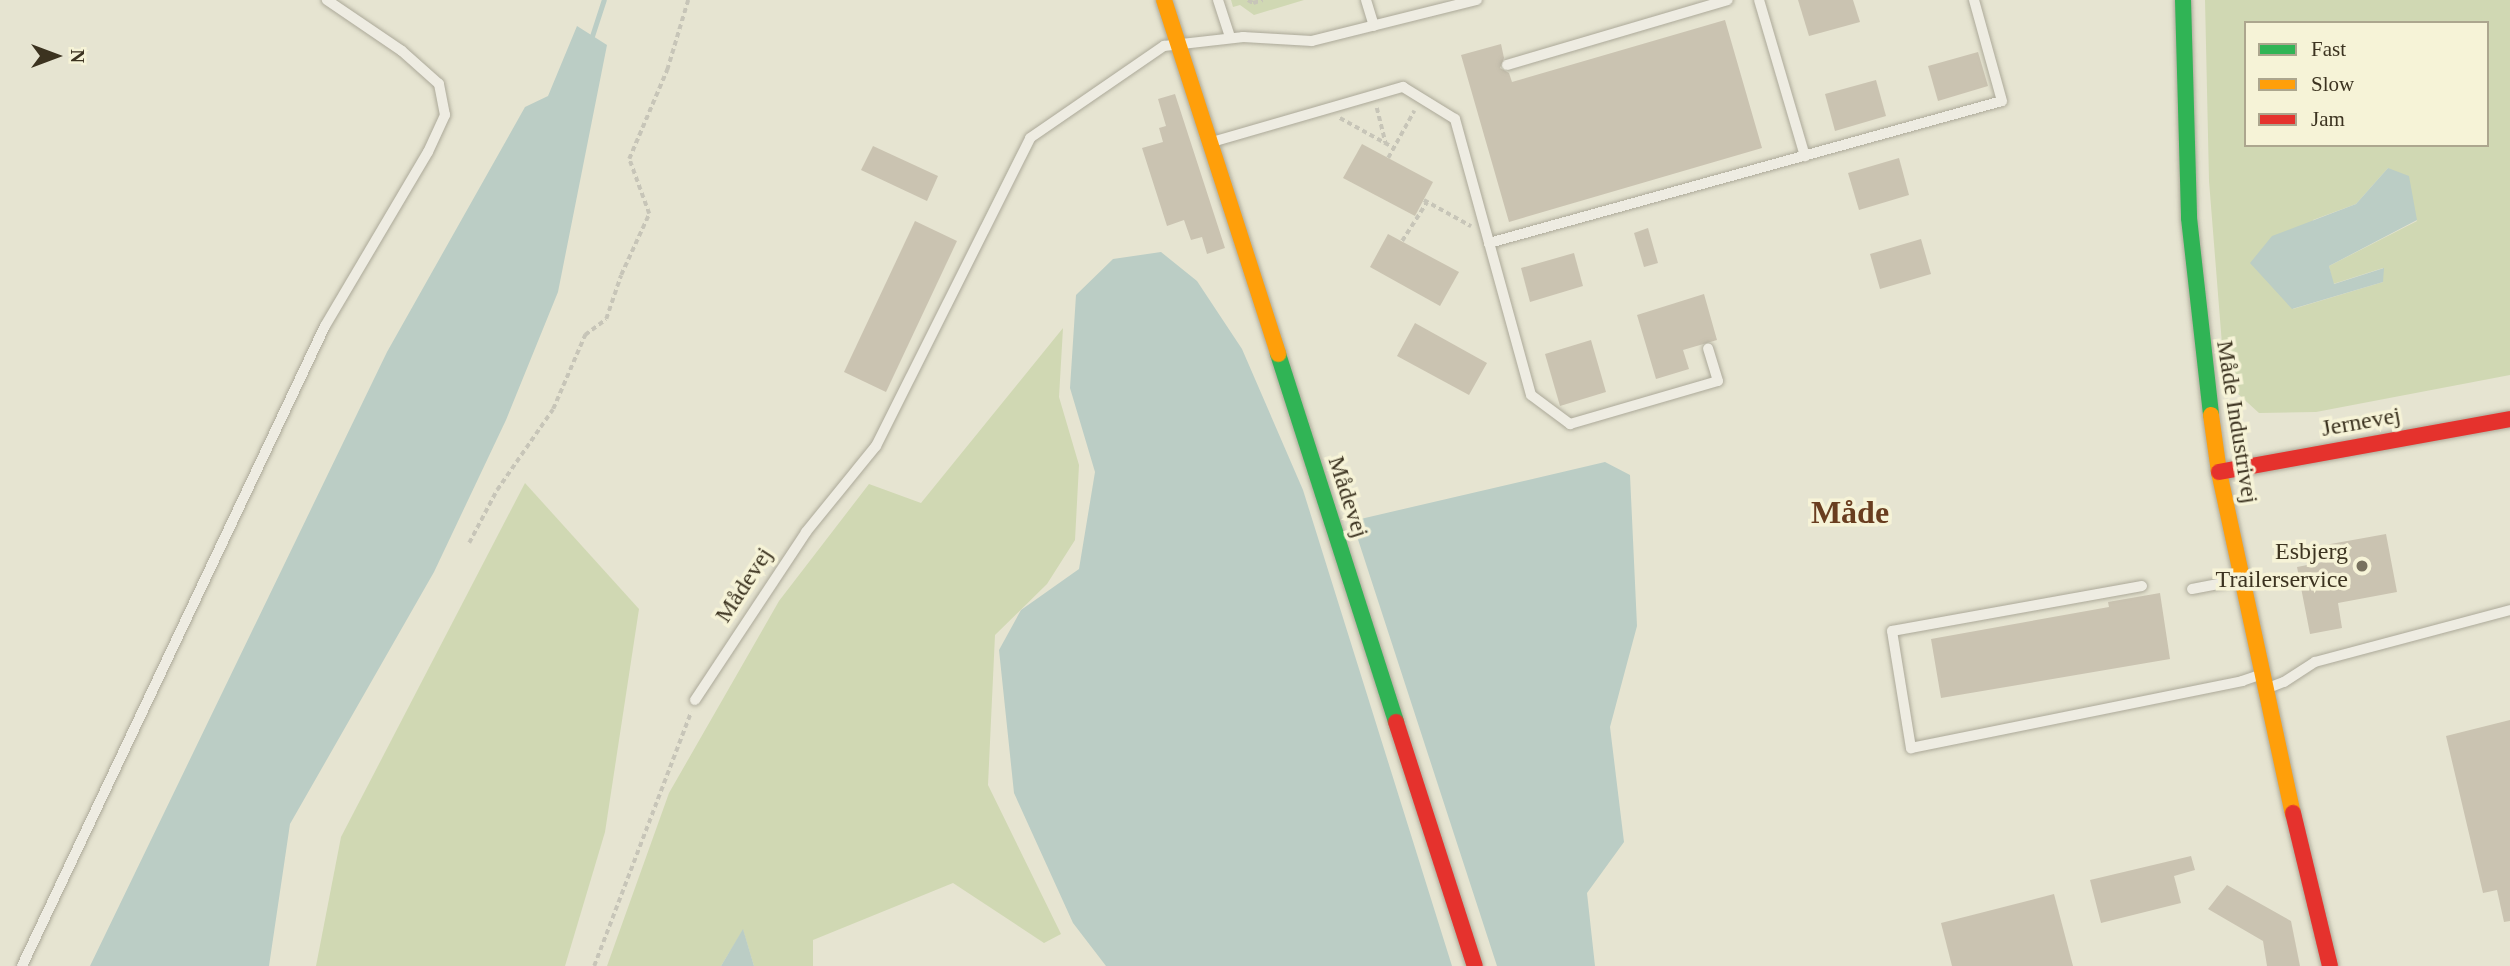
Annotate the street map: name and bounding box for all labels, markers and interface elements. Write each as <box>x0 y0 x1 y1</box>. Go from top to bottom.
north arrow <box>21 21 91 91</box>
legend <box>2244 21 2489 147</box>
text: Fast <box>2311 37 2346 61</box>
text: N <box>67 49 88 63</box>
text: Slow <box>2311 72 2354 96</box>
text: Jam <box>2311 107 2345 131</box>
street label: Måde Industrivej <box>2210 338 2264 506</box>
street label: Jernevej <box>2319 401 2403 443</box>
street label: Mådevej <box>1321 453 1375 541</box>
district label: Måde <box>1811 493 1889 531</box>
place label: Esbjerg Trailerservice <box>2216 538 2348 594</box>
street label: Mådevej <box>709 542 779 628</box>
marker: Esbjerg Trailerservice <box>2354 558 2370 574</box>

